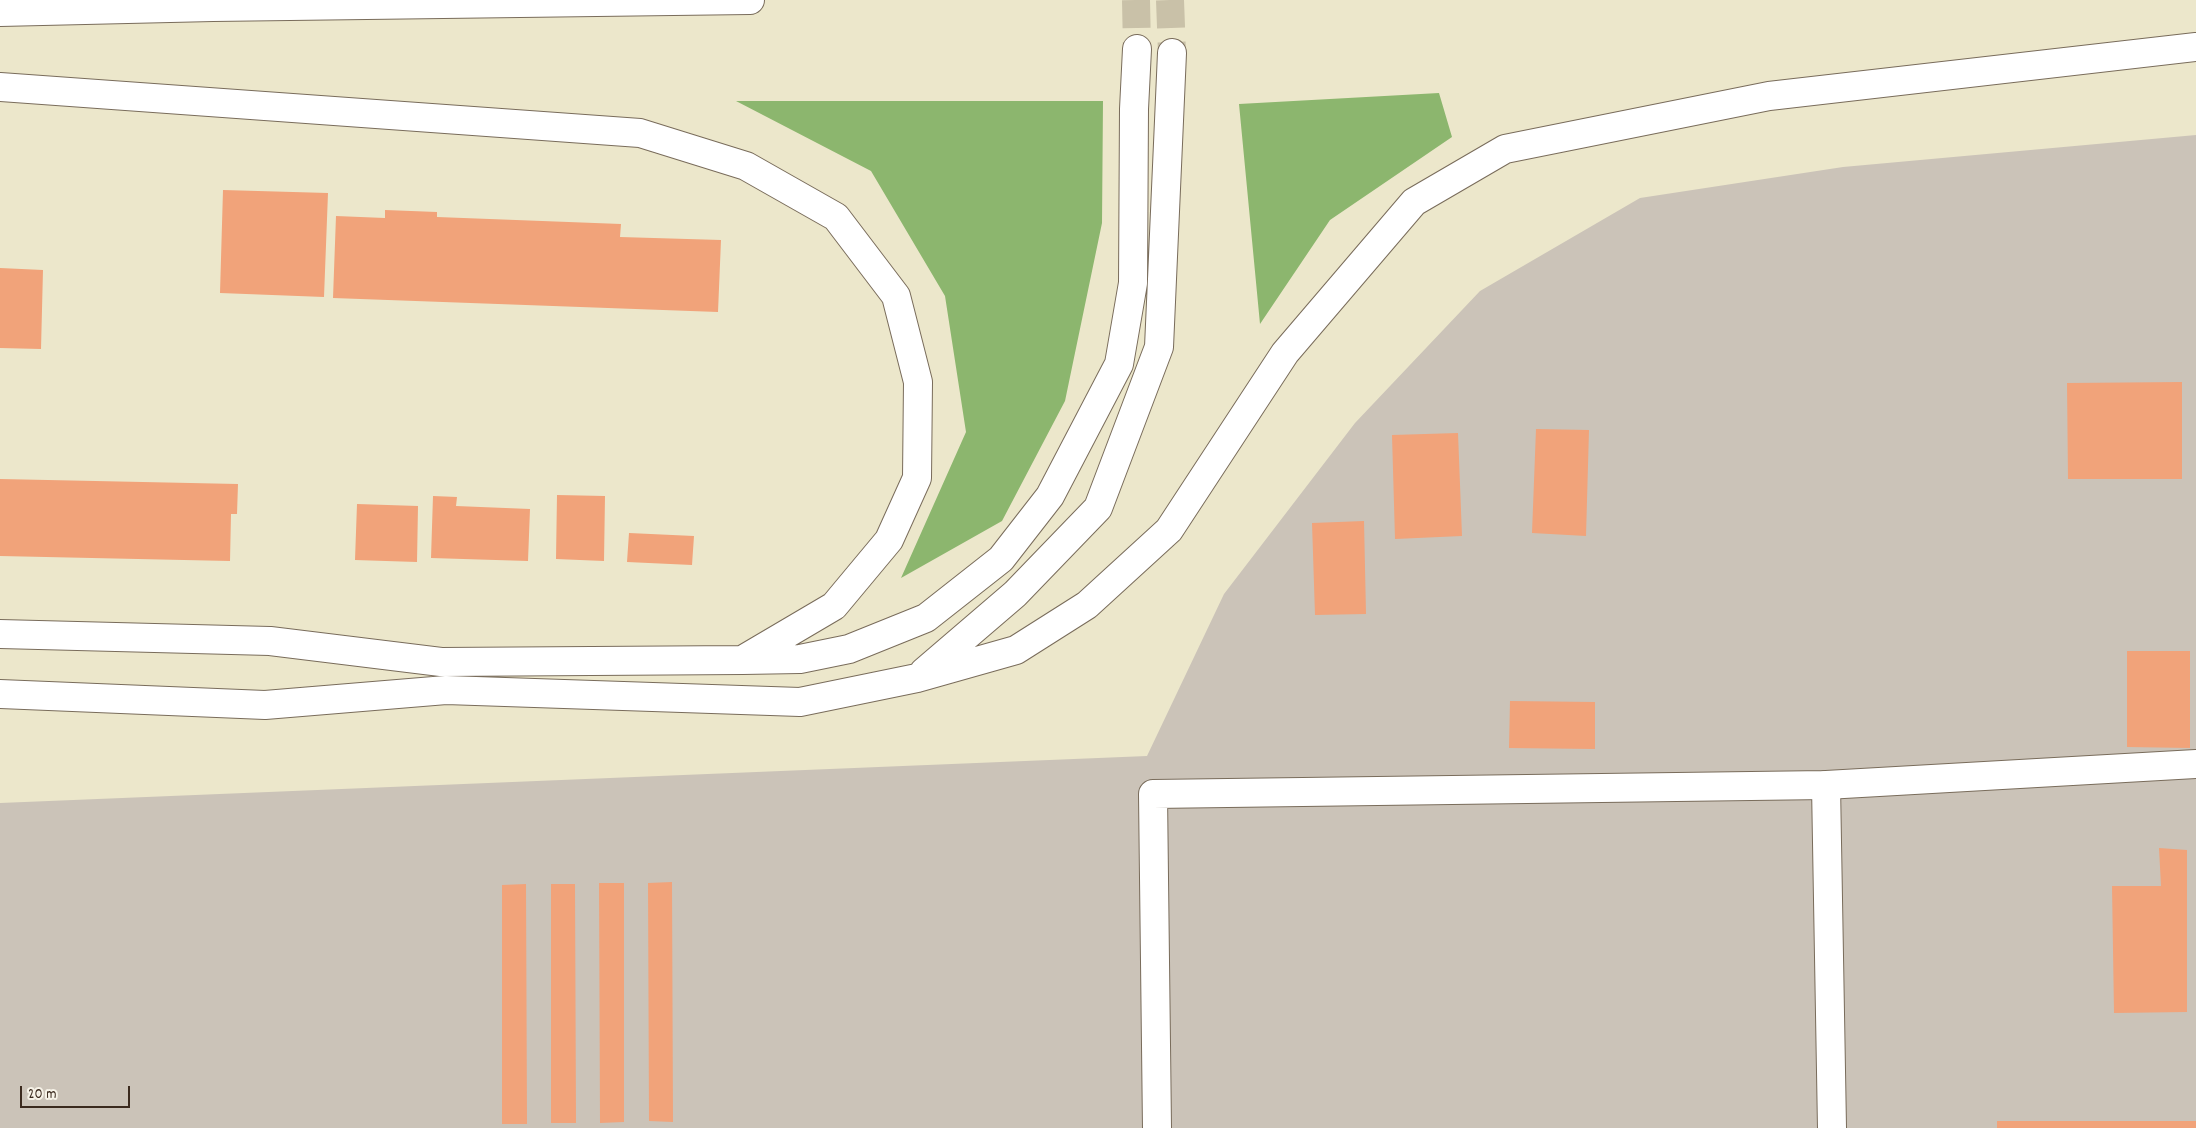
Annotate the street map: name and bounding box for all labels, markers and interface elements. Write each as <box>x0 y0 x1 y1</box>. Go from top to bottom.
scale bar <box>22 1076 132 1108</box>
text: 20 m <box>28 1084 56 1106</box>

